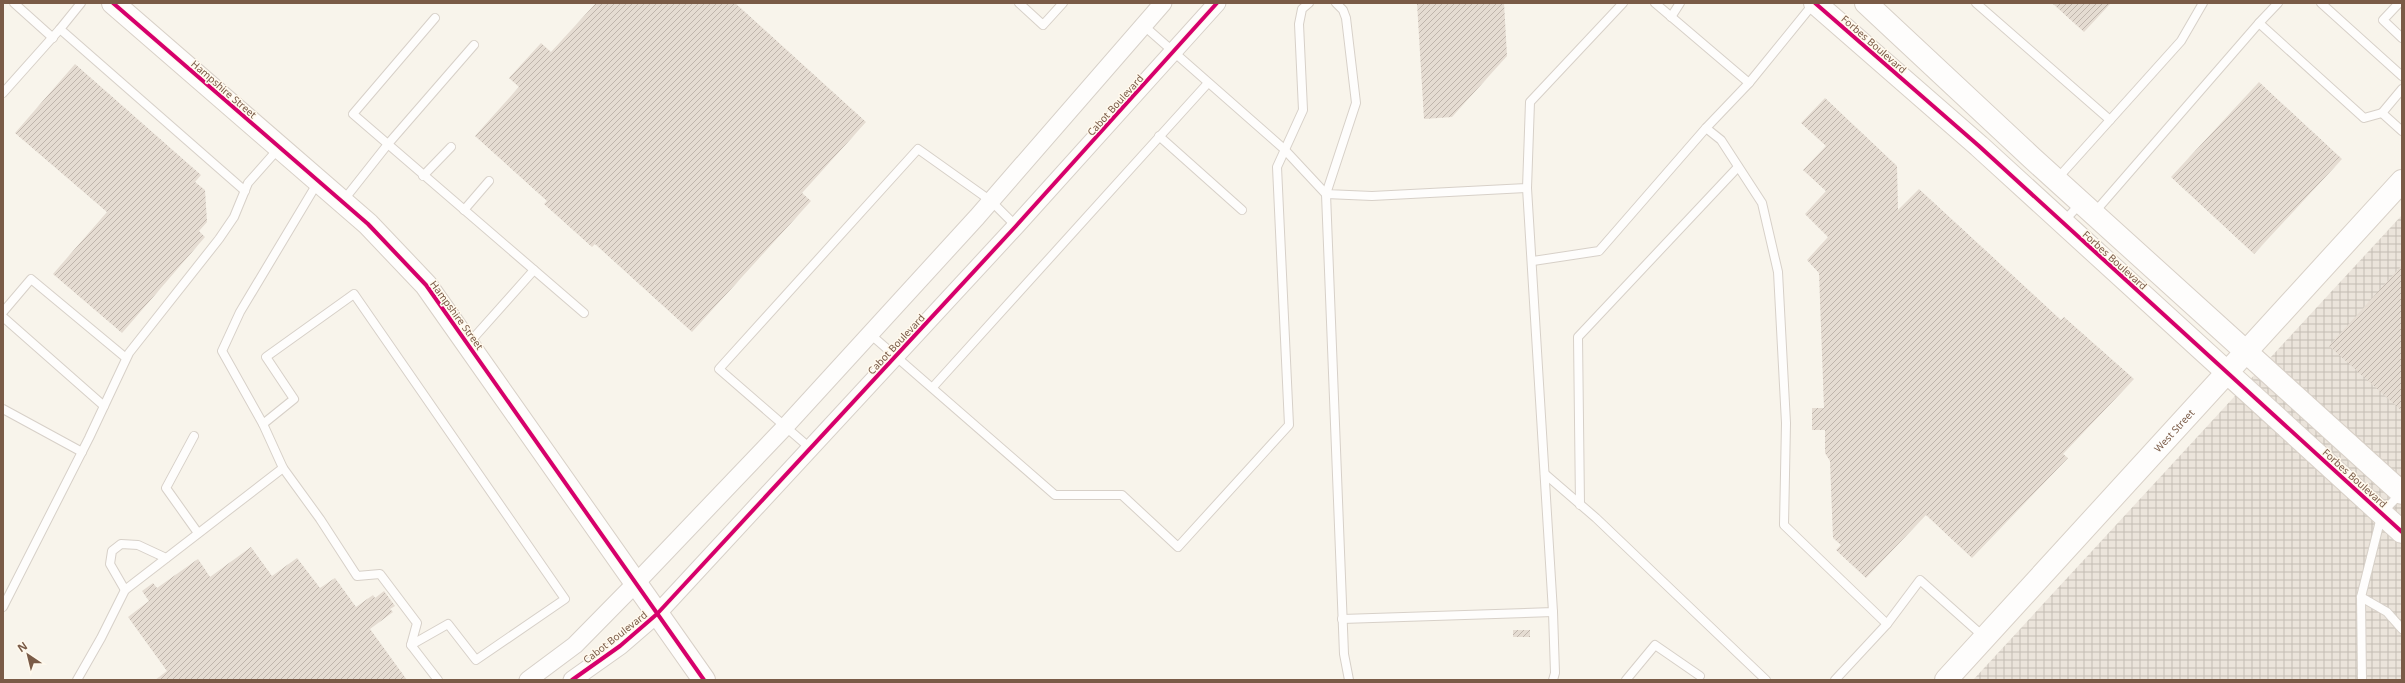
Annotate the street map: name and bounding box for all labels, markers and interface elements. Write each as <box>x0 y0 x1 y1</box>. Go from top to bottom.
street label: Forbes Boulevard <box>1838 12 1910 76</box>
street label: Hampshire Street <box>188 57 260 121</box>
street label: Cabot Boulevard <box>1084 71 1146 139</box>
street label: Forbes Boulevard <box>2080 227 2150 293</box>
street label: Hampshire Street <box>427 278 487 353</box>
street label: Cabot Boulevard <box>864 311 928 377</box>
street label: West Street <box>2151 406 2198 455</box>
street label: Forbes Boulevard <box>2320 445 2390 511</box>
street label: Cabot Boulevard <box>580 608 650 666</box>
north arrow <box>8 635 48 675</box>
text: N <box>14 638 30 655</box>

